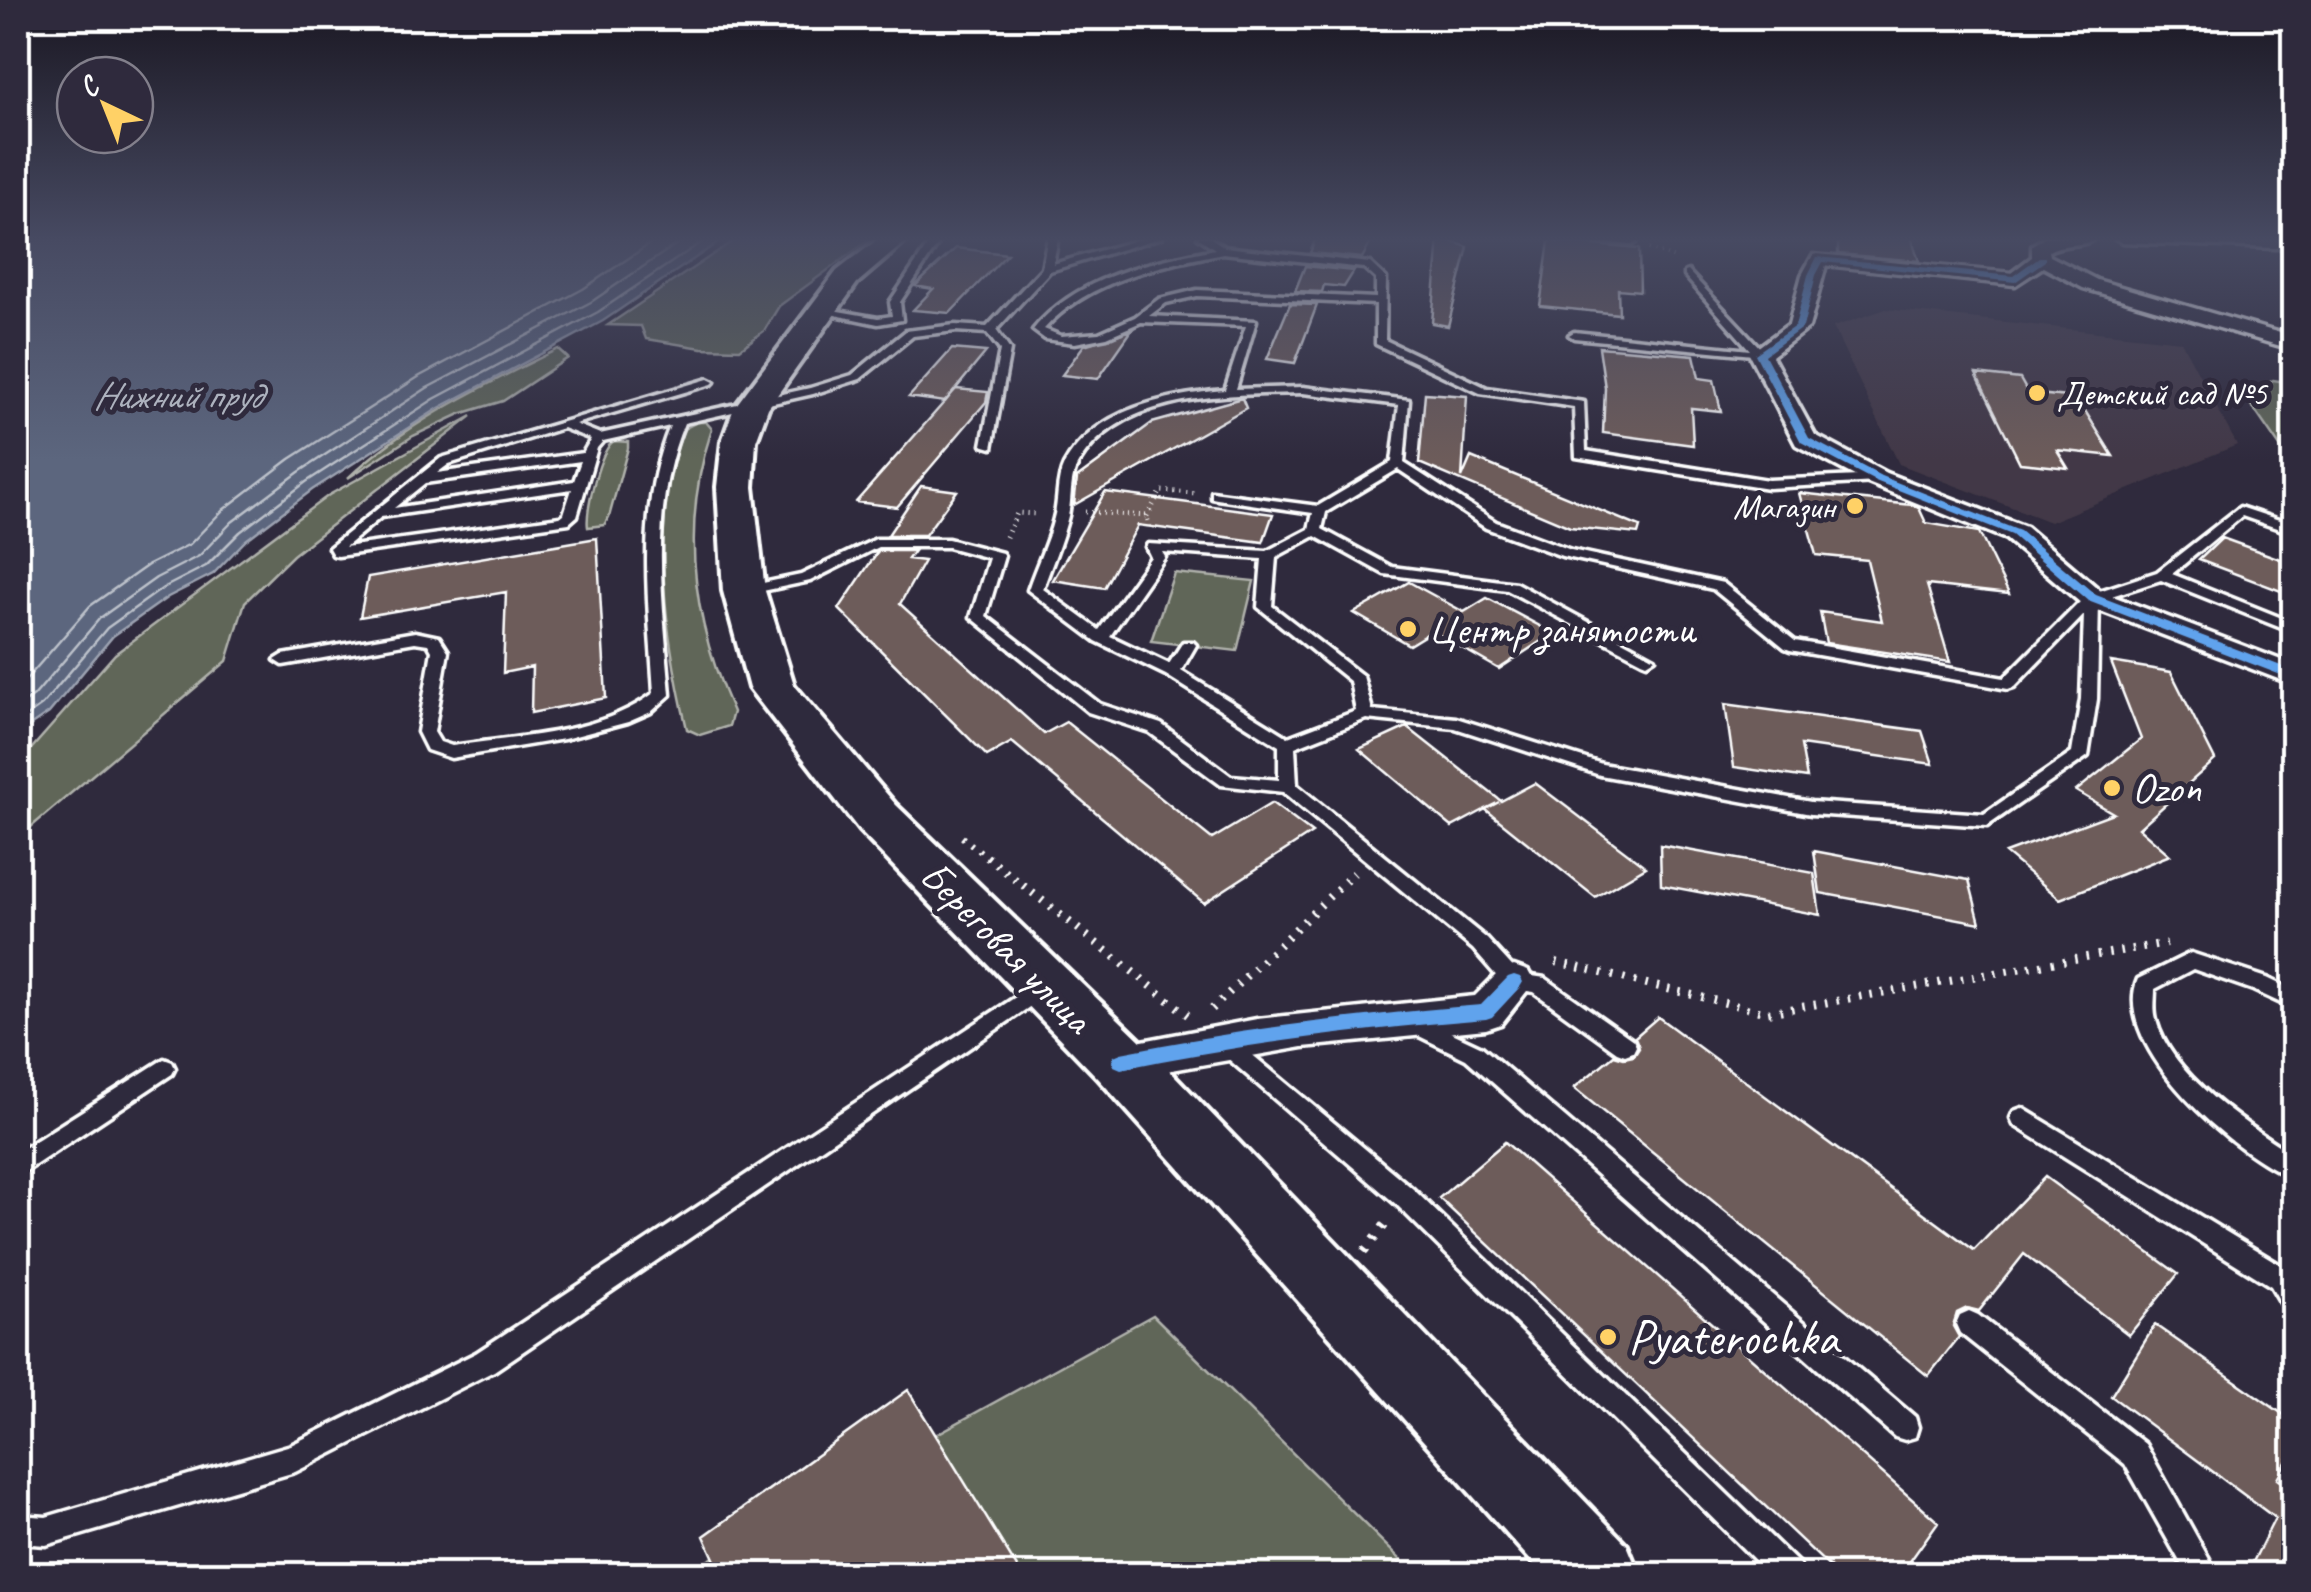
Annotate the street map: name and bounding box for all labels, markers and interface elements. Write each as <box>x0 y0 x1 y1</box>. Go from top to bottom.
north arrow <box>55 55 155 155</box>
text: С <box>71 67 108 105</box>
place label: Детский сад №5 <box>2057 371 2269 416</box>
water label: Нижний пруд <box>93 372 269 419</box>
marker: Детский сад №5 <box>2026 382 2048 404</box>
place label: Магазин <box>1733 484 1838 529</box>
marker: Магазин <box>1844 495 1866 517</box>
place label: Центр занятости <box>1428 603 1698 656</box>
marker: Центр занятости <box>1397 618 1419 640</box>
place label: Ozon <box>2132 762 2202 815</box>
marker: Ozon <box>2101 777 2123 799</box>
street label: Береговая улица <box>908 849 1106 1047</box>
place label: Pyaterochka <box>1628 1306 1842 1369</box>
marker: Pyaterochka <box>1597 1326 1619 1348</box>

